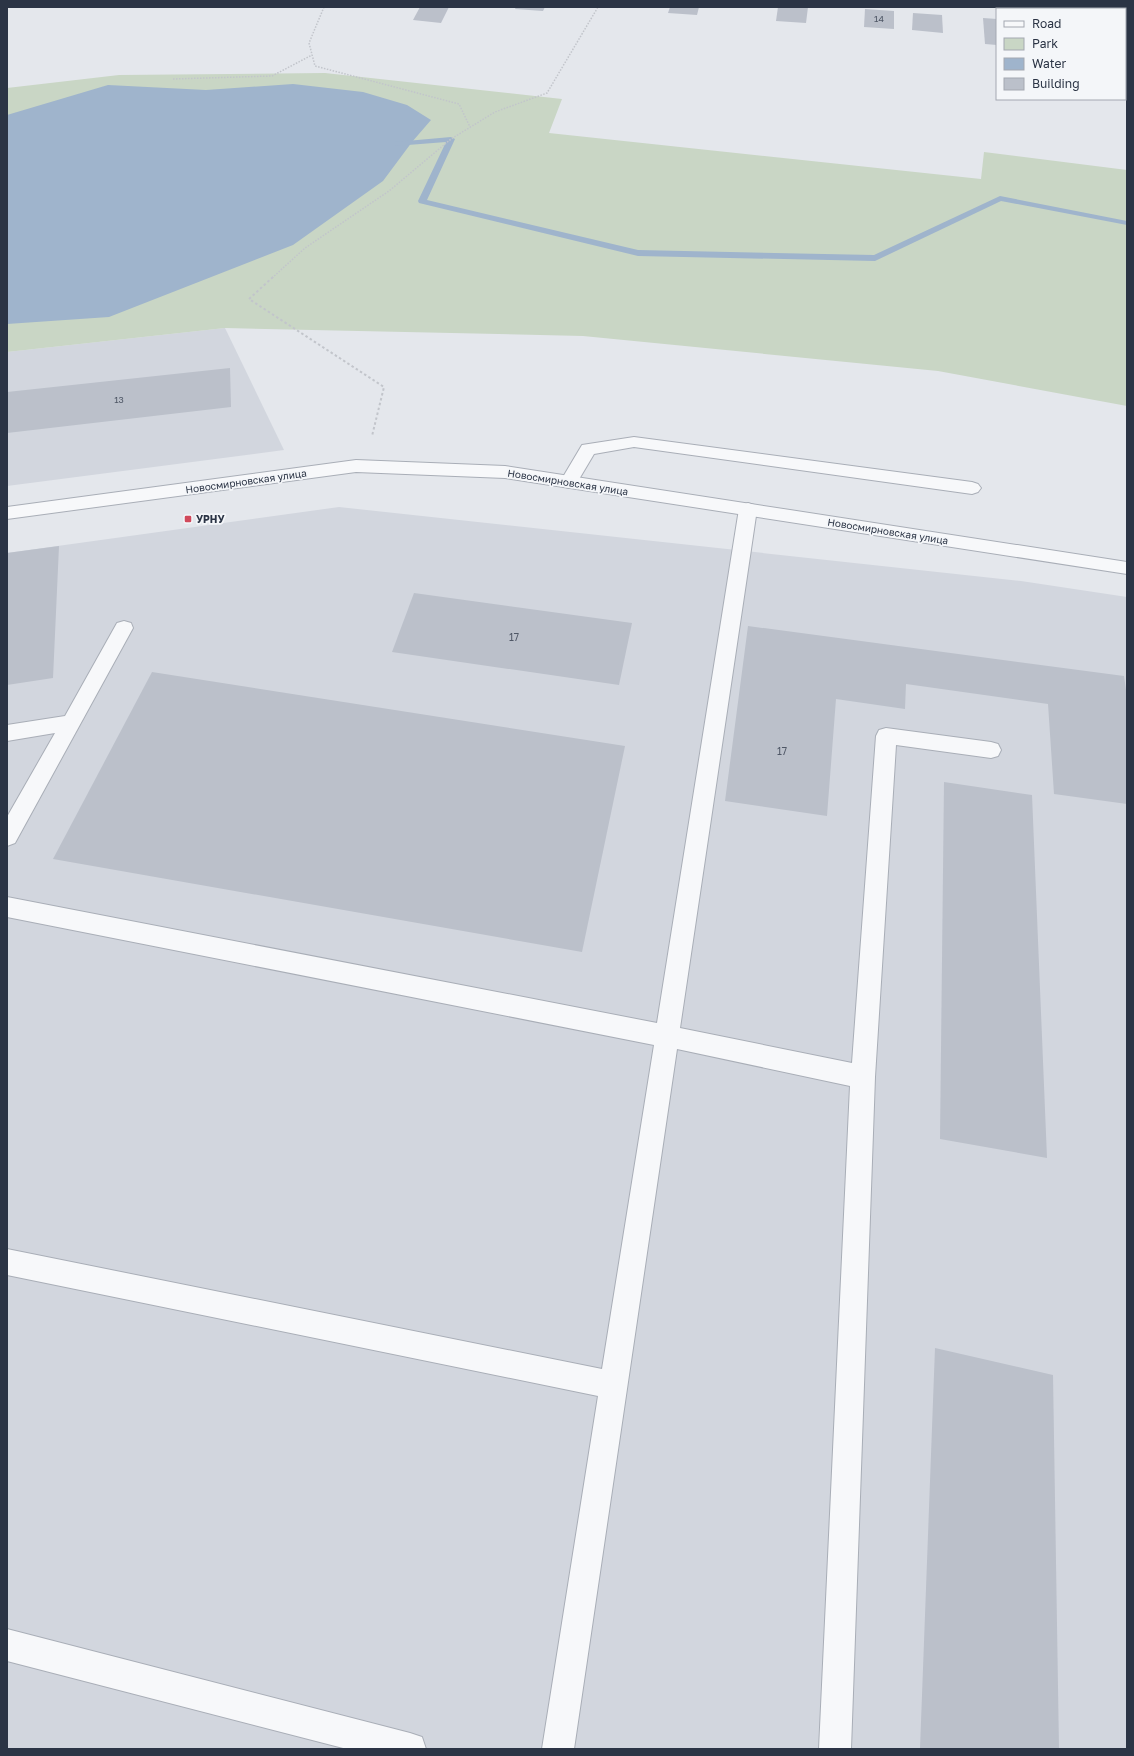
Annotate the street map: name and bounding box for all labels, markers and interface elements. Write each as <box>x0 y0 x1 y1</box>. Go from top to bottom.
legend <box>996 8 1126 100</box>
house number: 14 <box>874 13 884 24</box>
text: Road <box>1032 16 1061 31</box>
text: Park <box>1032 36 1058 51</box>
text: Water <box>1032 56 1066 71</box>
text: Building <box>1032 76 1080 91</box>
house number: 13 <box>114 394 124 405</box>
street label: Новосмирновская улица <box>185 467 307 495</box>
street label: Новосмирновская улица <box>507 467 629 497</box>
place label: УРНУ <box>196 513 225 525</box>
marker: УРНУ <box>183 514 193 524</box>
street label: Новосмирновская улица <box>827 516 949 546</box>
house number: 17 <box>509 631 519 643</box>
house number: 17 <box>777 745 787 757</box>

